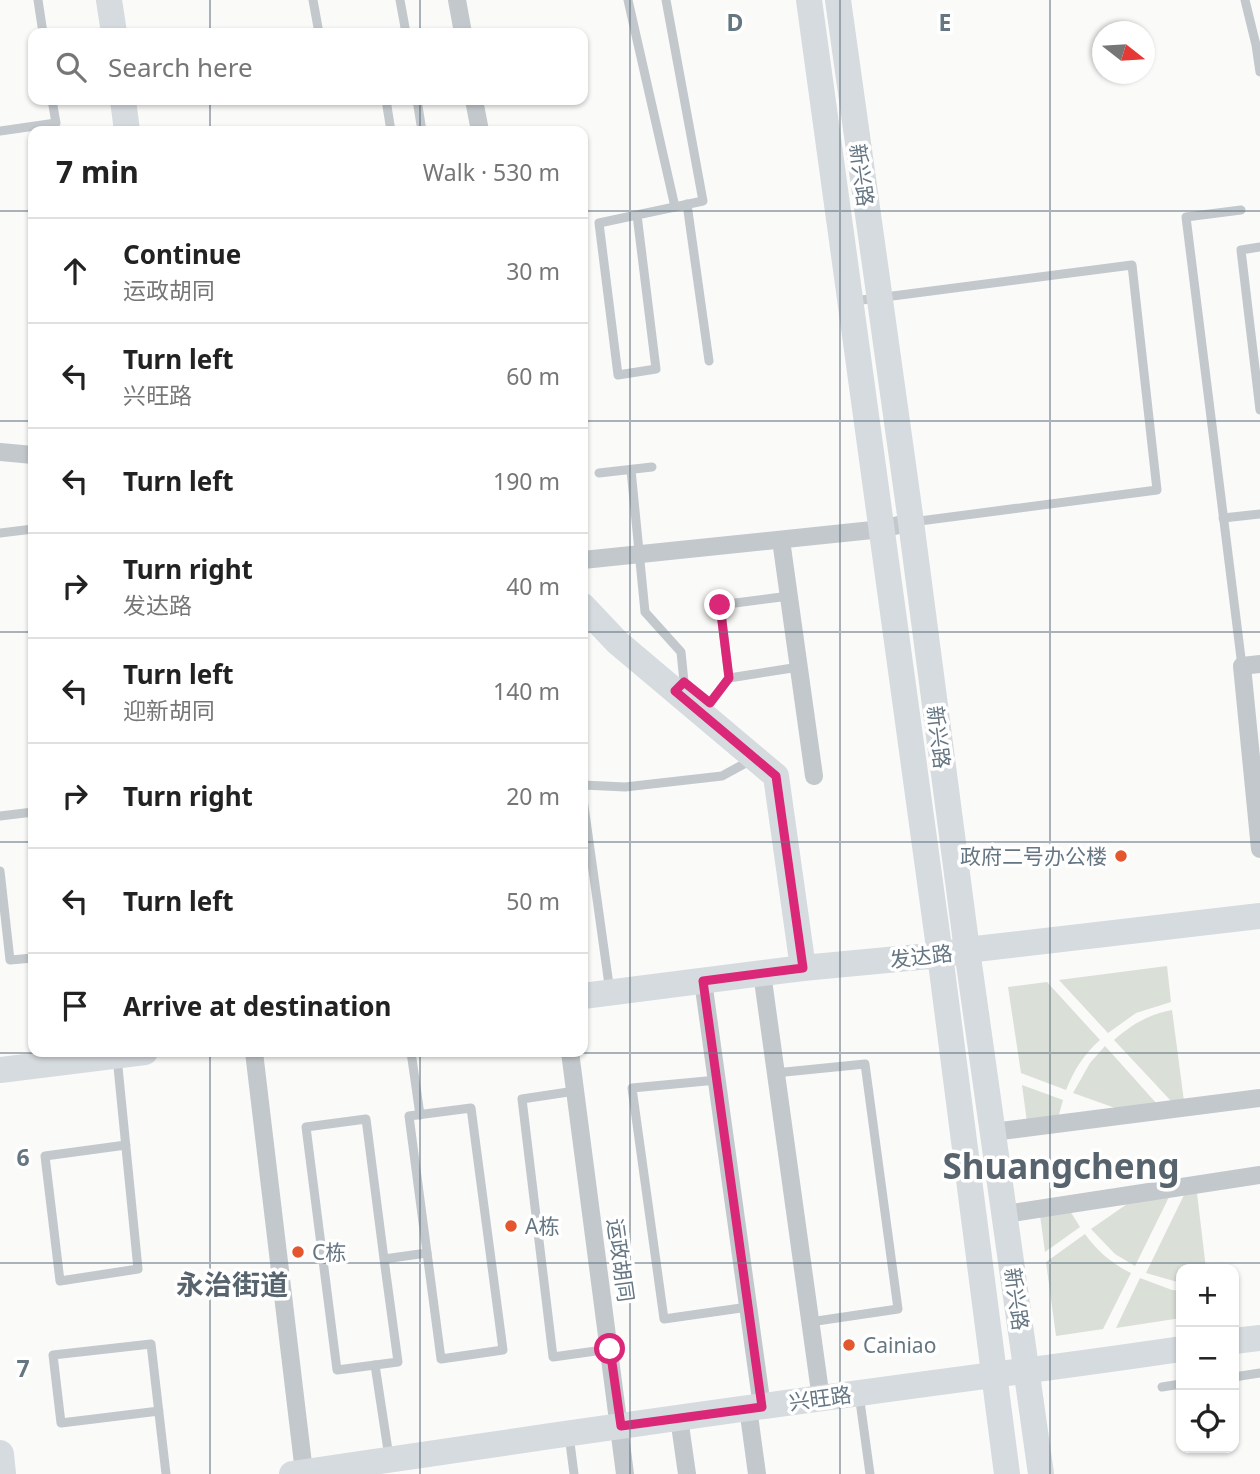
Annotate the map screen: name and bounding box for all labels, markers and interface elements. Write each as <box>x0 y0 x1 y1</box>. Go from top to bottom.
text: D <box>727 6 743 38</box>
text: E <box>939 6 951 38</box>
north arrow <box>1092 21 1155 84</box>
search box <box>28 28 588 105</box>
icon: search <box>52 48 90 86</box>
text: Search here <box>108 49 253 85</box>
street label: 新兴路 <box>844 142 880 208</box>
text: 7 min <box>56 151 139 192</box>
text: Walk · 530 m <box>423 156 560 188</box>
text: Continue <box>123 236 241 272</box>
icon: ahead <box>56 252 94 290</box>
text: 30 m <box>506 255 560 287</box>
text: 运政胡同 <box>123 274 215 306</box>
text: Turn left <box>123 341 234 377</box>
icon: left <box>56 357 94 395</box>
text: 60 m <box>506 360 560 392</box>
text: 兴旺路 <box>123 379 192 411</box>
icon: left <box>56 462 94 500</box>
text: Turn left <box>123 463 234 499</box>
text: 190 m <box>493 465 560 497</box>
text: Turn right <box>123 551 253 587</box>
icon: right <box>56 567 94 605</box>
text: 40 m <box>506 570 560 602</box>
text: 发达路 <box>123 589 192 621</box>
route end <box>704 589 735 620</box>
text: Turn left <box>123 656 234 692</box>
icon: left <box>56 672 94 710</box>
text: 140 m <box>493 675 560 707</box>
text: 迎新胡同 <box>123 694 215 726</box>
street label: 新兴路 <box>921 704 957 770</box>
icon: right <box>56 777 94 815</box>
text: Turn right <box>123 778 253 814</box>
text: 20 m <box>506 780 560 812</box>
place label: 政府二号办公楼 <box>960 842 1107 870</box>
marker: 政府二号办公楼 <box>1113 848 1129 864</box>
icon: left <box>56 882 94 920</box>
text: Turn left <box>123 883 234 919</box>
text: 50 m <box>506 885 560 917</box>
street label: 发达路 <box>888 938 954 974</box>
icon: arrive <box>56 987 94 1025</box>
text: Arrive at destination <box>123 988 392 1024</box>
text: 6 <box>16 1141 30 1173</box>
district label: Shuangcheng <box>942 1142 1180 1189</box>
place label: A栋 <box>525 1212 559 1240</box>
street label: 运政胡同 <box>601 1216 641 1304</box>
marker: A栋 <box>503 1218 519 1234</box>
place label: C栋 <box>312 1238 346 1266</box>
marker: C栋 <box>290 1244 306 1260</box>
map controls <box>1176 1264 1239 1453</box>
button: + <box>1176 1264 1239 1327</box>
district label: 永治街道 <box>176 1265 288 1303</box>
street label: 新兴路 <box>999 1266 1035 1332</box>
button: − <box>1176 1327 1239 1390</box>
place label: Cainiao <box>863 1331 936 1359</box>
route start <box>594 1333 625 1364</box>
marker: Cainiao <box>841 1337 857 1353</box>
text: 7 <box>16 1352 30 1384</box>
street label: 兴旺路 <box>787 1380 853 1416</box>
button: locate <box>1176 1390 1239 1453</box>

